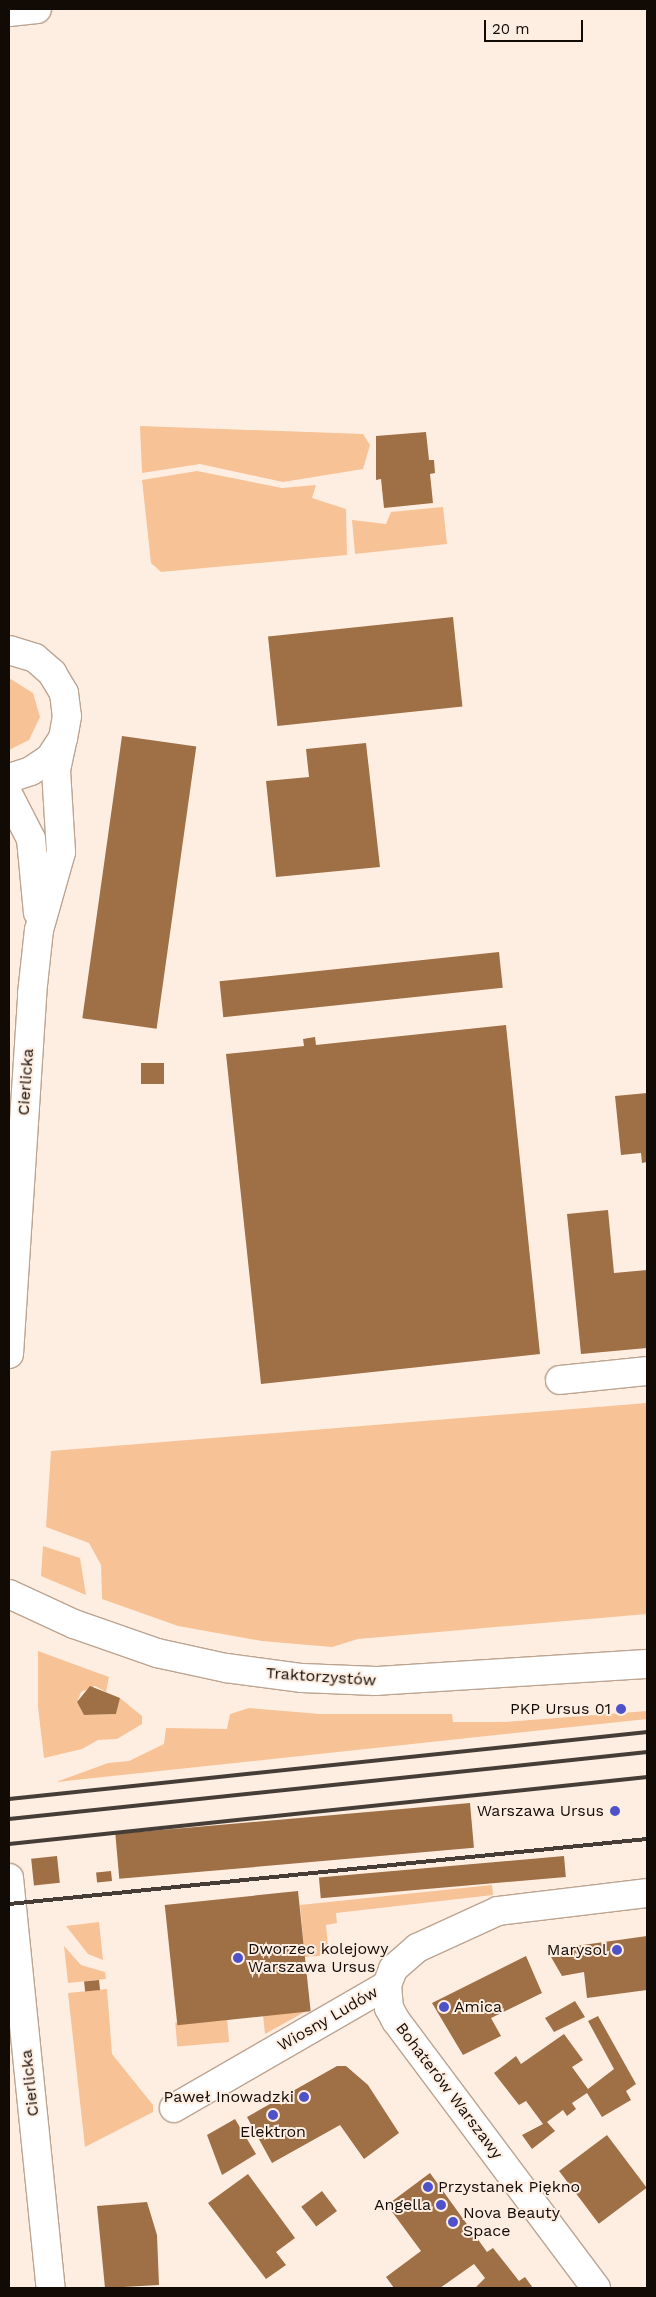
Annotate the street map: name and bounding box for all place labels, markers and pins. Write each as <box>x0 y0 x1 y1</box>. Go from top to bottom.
place label: PKP Ursus 01 <box>510 1699 611 1719</box>
marker: PKP Ursus 01 <box>615 1703 627 1715</box>
place label: Warszawa Ursus <box>476 1801 604 1821</box>
marker: Warszawa Ursus <box>608 1804 622 1818</box>
place label: Dworzec kolejowy Warszawa Ursus <box>248 1939 388 1977</box>
place label: Marysol <box>547 1940 607 1960</box>
marker: Marysol <box>611 1944 623 1956</box>
marker: Dworzec kolejowy Warszawa Ursus <box>232 1952 244 1964</box>
place label: Amica <box>454 1997 502 2017</box>
marker: Amica <box>438 2001 450 2013</box>
place label: Paweł Inowadzki <box>164 2087 294 2107</box>
marker: Paweł Inowadzki <box>298 2091 310 2103</box>
marker: Elektron <box>267 2109 279 2121</box>
place label: Elektron <box>240 2122 306 2142</box>
place label: Przystanek Piękno <box>438 2177 581 2197</box>
marker: Przystanek Piękno <box>422 2181 434 2193</box>
place label: Angella <box>374 2195 431 2215</box>
marker: Angella <box>435 2199 447 2211</box>
place label: Nova Beauty Space <box>463 2203 560 2241</box>
marker: Nova Beauty Space <box>447 2216 459 2228</box>

